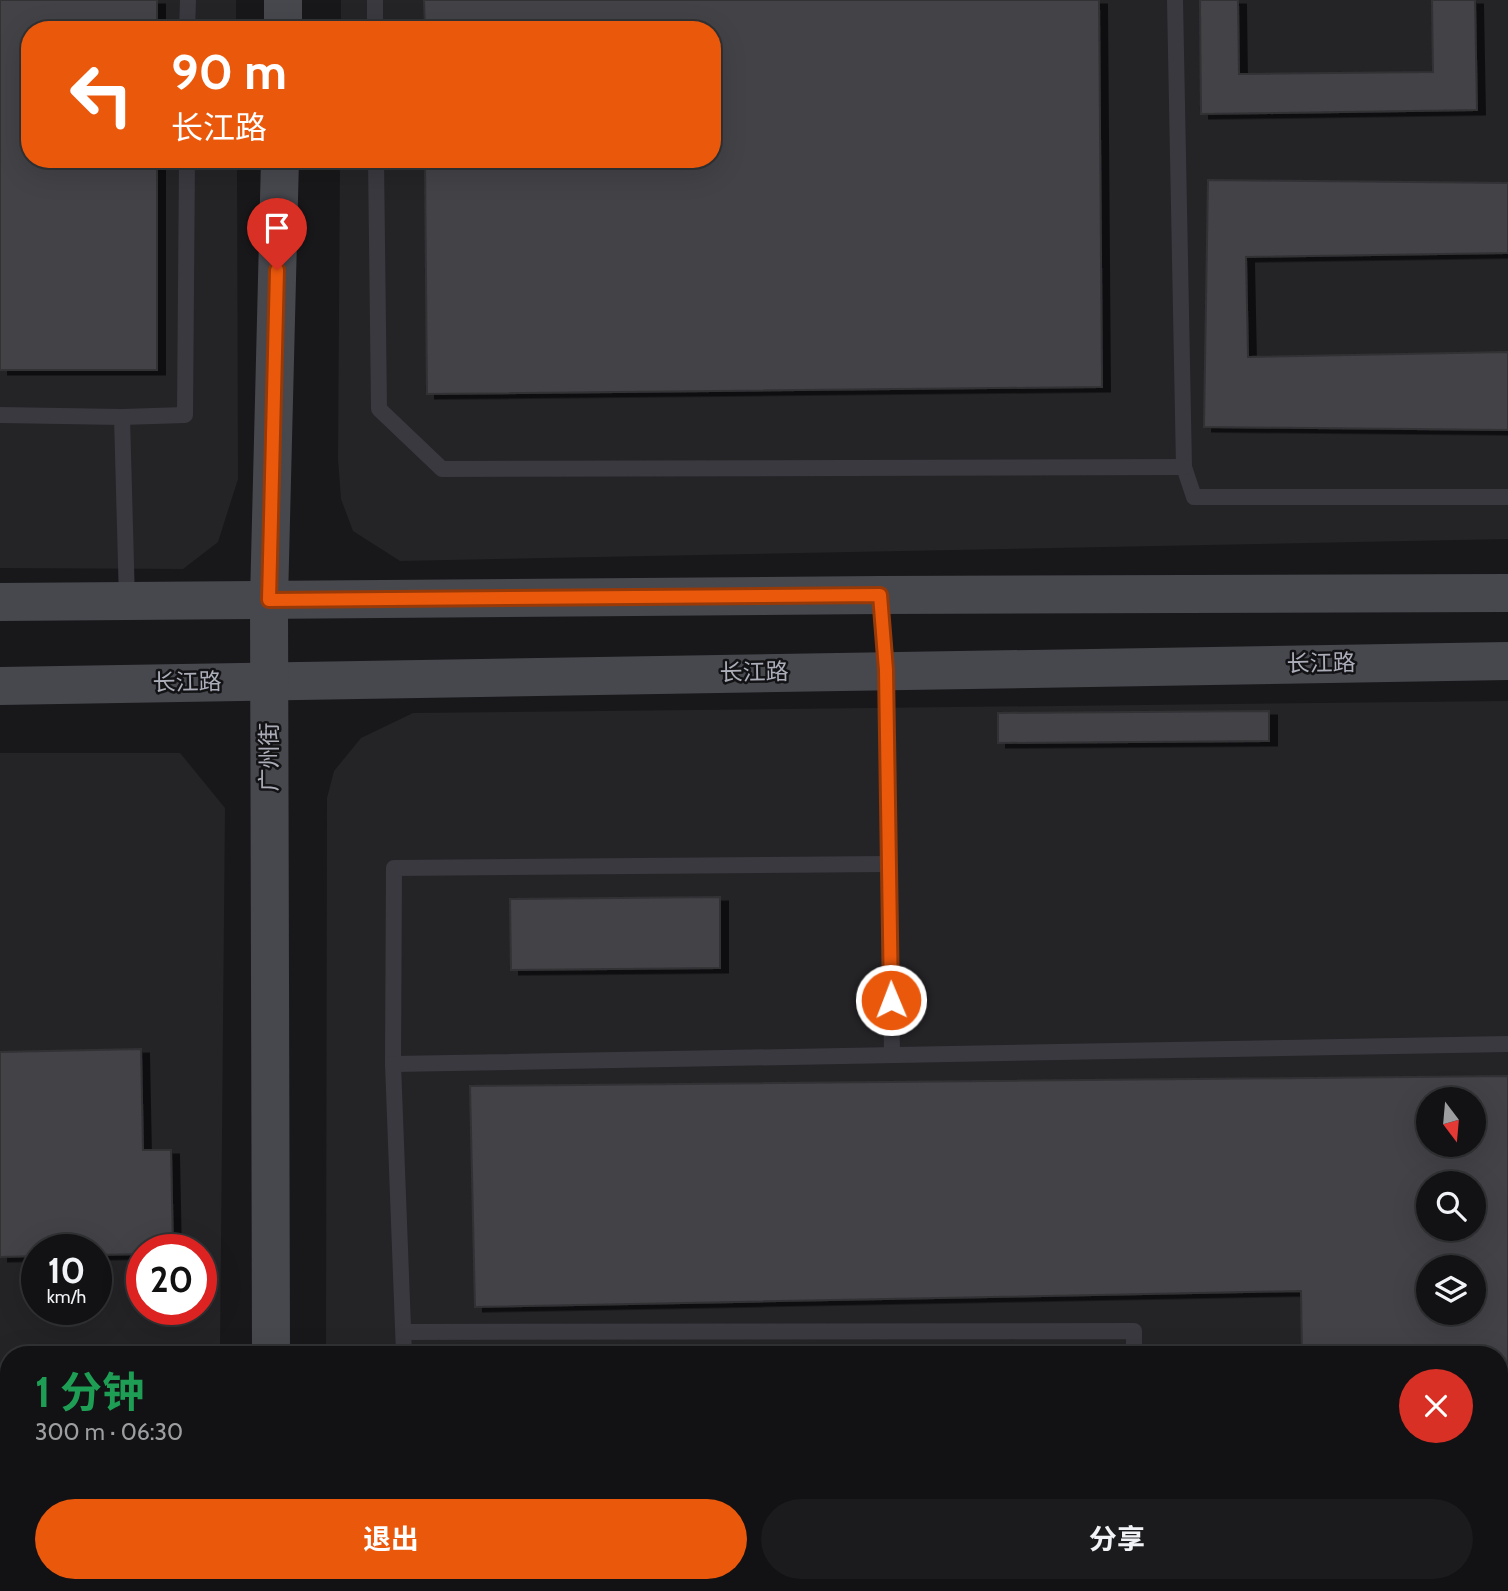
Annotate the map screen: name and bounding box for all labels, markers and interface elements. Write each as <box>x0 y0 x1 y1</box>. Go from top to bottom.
text: 90 m <box>171 42 287 101</box>
icon: left <box>56 49 147 140</box>
text: 长江路 <box>171 108 267 147</box>
pin <box>247 198 307 270</box>
icon: arrive <box>258 209 296 247</box>
street label: 长江路 <box>1286 648 1356 678</box>
street label: 长江路 <box>719 657 789 687</box>
street label: 长江路 <box>152 667 222 697</box>
street label: 广州街 <box>255 723 283 792</box>
position arrow <box>854 963 928 1037</box>
north arrow <box>1416 1087 1486 1157</box>
map controls <box>1416 1087 1486 1325</box>
button: search <box>1416 1171 1486 1241</box>
speed limit sign: 20 <box>126 1234 217 1325</box>
text: 10 <box>48 1249 85 1292</box>
button: layers <box>1416 1255 1486 1325</box>
text: km/h <box>47 1286 86 1308</box>
text: 1 分钟 <box>35 1366 144 1418</box>
button: close <box>1399 1369 1473 1443</box>
text: 300 m · 06:30 <box>35 1418 183 1446</box>
button: 退出 <box>35 1499 747 1579</box>
button: 分享 <box>761 1499 1473 1579</box>

